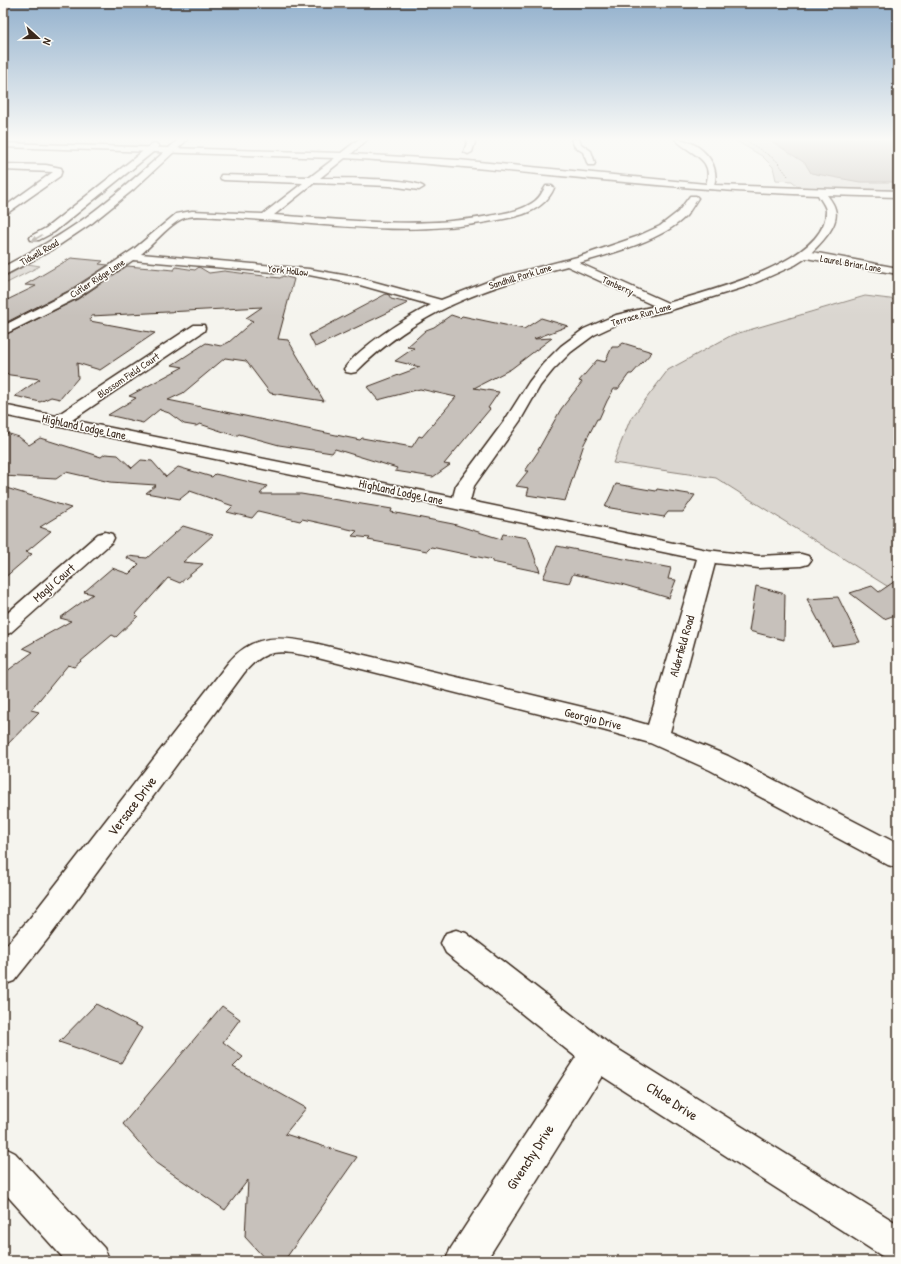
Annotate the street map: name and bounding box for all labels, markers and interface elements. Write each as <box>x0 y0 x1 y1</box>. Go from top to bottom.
north arrow <box>18 18 58 58</box>
text: N <box>40 36 55 47</box>
one-way arrow <box>31 234 43 241</box>
street label: Tidwell Road <box>18 236 61 269</box>
street label: Laurel Briar Lane <box>819 252 882 275</box>
street label: Cutler Ridge Lane <box>67 256 127 301</box>
street label: Sandhill Park Lane <box>487 261 553 292</box>
street label: York Hollow <box>267 262 309 279</box>
street label: Tanberry <box>600 273 636 298</box>
street label: Terrace Run Lane <box>610 300 673 329</box>
street label: Blossom Field Court <box>95 350 162 401</box>
street label: Highland Lodge Lane <box>40 409 128 444</box>
street label: Highland Lodge Lane <box>357 474 445 509</box>
street label: Magli Court <box>29 559 79 606</box>
street label: Alderfield Road <box>665 613 698 678</box>
street label: Georgio Drive <box>563 703 624 734</box>
street label: Versace Drive <box>103 772 161 839</box>
street label: Chloe Drive <box>643 1077 702 1125</box>
street label: Givenchy Drive <box>501 1120 559 1194</box>

